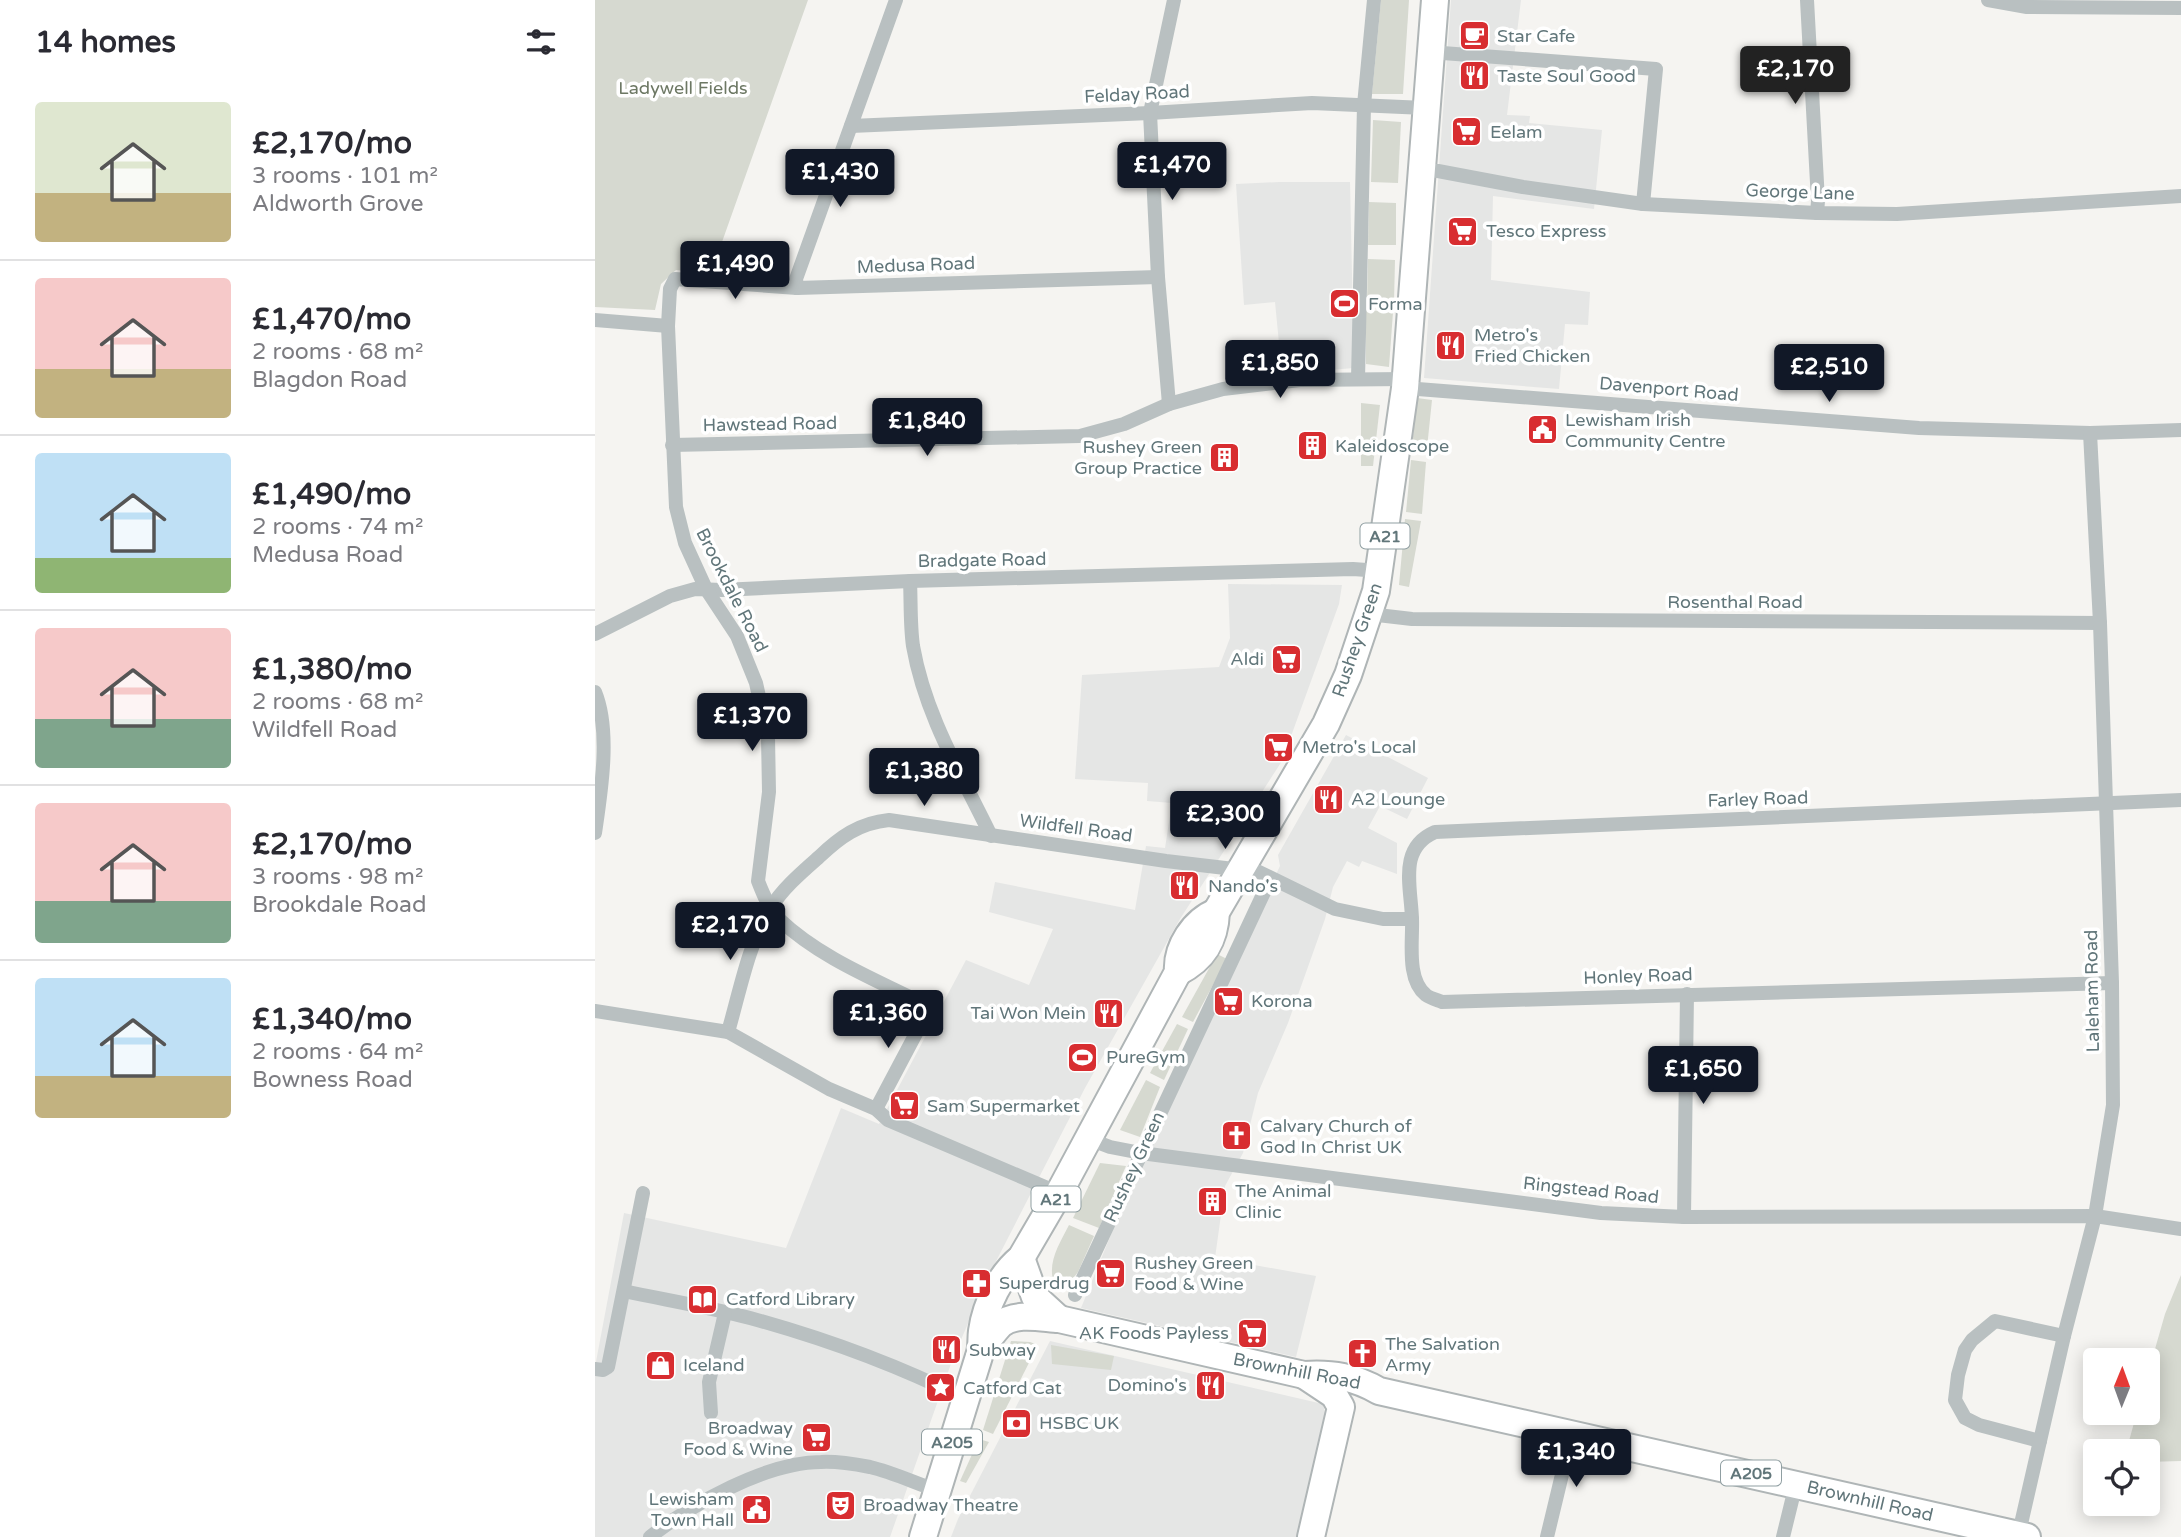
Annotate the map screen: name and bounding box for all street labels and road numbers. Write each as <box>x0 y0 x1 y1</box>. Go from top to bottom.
street label: Felday Road <box>1084 80 1190 108</box>
street label: George Lane <box>1745 179 1855 205</box>
street label: Medusa Road <box>856 252 976 278</box>
street label: Davenport Road <box>1598 372 1740 406</box>
street label: Hawstead Road <box>702 412 838 436</box>
street label: Brookdale Road <box>691 524 773 656</box>
road number: A21 <box>1361 524 1409 548</box>
street label: Bradgate Road <box>917 548 1047 572</box>
street label: Rushey Green <box>1327 580 1387 700</box>
street label: Rosenthal Road <box>1667 591 1803 613</box>
street label: Farley Road <box>1707 786 1809 812</box>
street label: Wildfell Road <box>1018 809 1134 847</box>
street label: Laleham Road <box>2080 929 2104 1053</box>
street label: Honley Road <box>1583 963 1693 989</box>
street label: Rushey Green <box>1099 1108 1169 1226</box>
street label: Ringstead Road <box>1522 1172 1660 1208</box>
road number: A21 <box>1031 1186 1081 1212</box>
street label: Brownhill Road <box>1231 1348 1363 1394</box>
road number: A205 <box>922 1430 982 1454</box>
road number: A205 <box>1721 1460 1781 1485</box>
street label: Brownhill Road <box>1805 1476 1935 1526</box>

